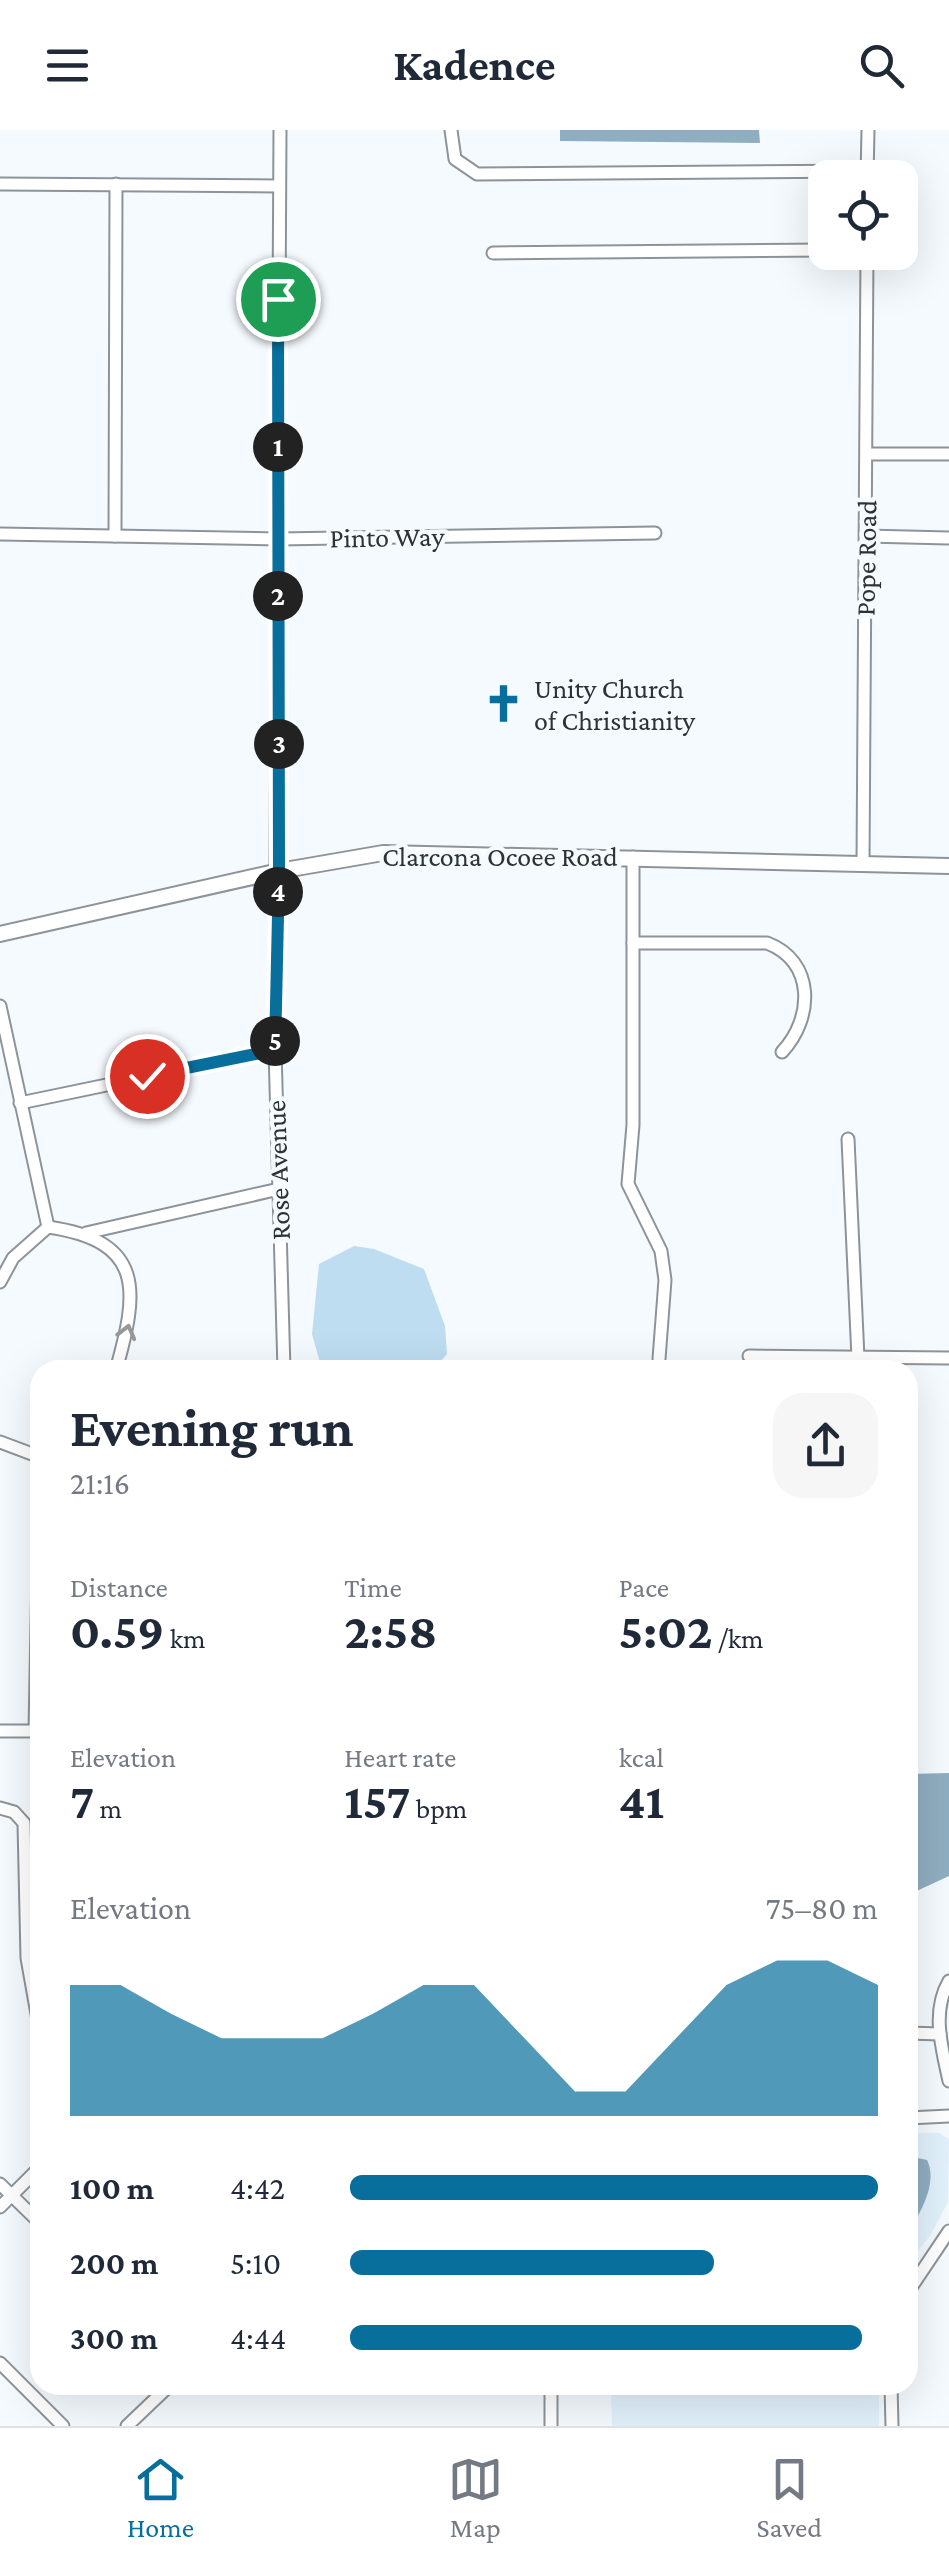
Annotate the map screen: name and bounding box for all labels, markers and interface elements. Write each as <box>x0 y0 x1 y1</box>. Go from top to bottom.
icon: menu <box>40 38 95 93</box>
icon: search <box>854 38 909 93</box>
text: Kadence <box>393 40 556 90</box>
map controls <box>808 160 918 270</box>
button: locate <box>808 160 918 270</box>
pin <box>236 257 321 342</box>
icon: arrive <box>251 272 306 327</box>
pin: 1 <box>253 422 303 472</box>
text: 1 <box>273 431 283 462</box>
street label: Pope Road <box>849 499 883 616</box>
street label: Pinto Way <box>329 520 446 553</box>
pin: 2 <box>253 571 303 621</box>
text: 2 <box>271 580 285 611</box>
place label: Unity Church of Christianity <box>534 673 696 736</box>
church icon: Unity Church of Christianity <box>483 683 525 725</box>
pin: 3 <box>254 719 304 769</box>
text: 3 <box>272 728 286 759</box>
street label: Clarcona Ocoee Road <box>382 841 618 872</box>
pin: 4 <box>253 867 303 917</box>
text: 4 <box>270 876 286 907</box>
pin: 5 <box>250 1016 300 1066</box>
text: 5 <box>268 1025 282 1056</box>
pin <box>105 1034 190 1119</box>
icon: check <box>120 1049 175 1104</box>
street label: Rose Avenue <box>260 1099 296 1241</box>
one-way arrow <box>115 1324 136 1341</box>
button: share <box>773 1393 878 1498</box>
text: Evening run <box>70 1397 354 1458</box>
text: 21:16 <box>70 1465 130 1501</box>
text: Distance <box>70 1572 168 1603</box>
text: Time <box>344 1572 402 1603</box>
text: Pace <box>619 1572 669 1603</box>
text: 0.59 <box>70 1603 164 1659</box>
text: 2:58 <box>344 1603 437 1659</box>
text: 5:02 <box>619 1603 712 1659</box>
text: km <box>164 1623 206 1654</box>
text: /km <box>712 1623 764 1654</box>
text: Elevation <box>70 1742 176 1773</box>
text: Heart rate <box>344 1742 456 1773</box>
text: kcal <box>619 1742 664 1773</box>
text: 7 <box>70 1773 94 1829</box>
text: 157 <box>344 1773 411 1829</box>
text: 41 <box>619 1773 664 1829</box>
text: m <box>94 1793 122 1824</box>
text: bpm <box>411 1793 467 1824</box>
text: Elevation <box>70 1890 191 1926</box>
text: 75–80 m <box>766 1890 878 1926</box>
text: 100 m <box>70 2170 154 2206</box>
text: 4:42 <box>230 2170 285 2206</box>
text: 200 m <box>70 2245 158 2281</box>
text: 5:10 <box>230 2245 281 2281</box>
text: 300 m <box>70 2320 158 2356</box>
text: 4:44 <box>230 2320 286 2356</box>
tab: Home <box>127 2452 194 2543</box>
tab: Map <box>448 2452 503 2543</box>
tab: Saved <box>756 2452 822 2543</box>

